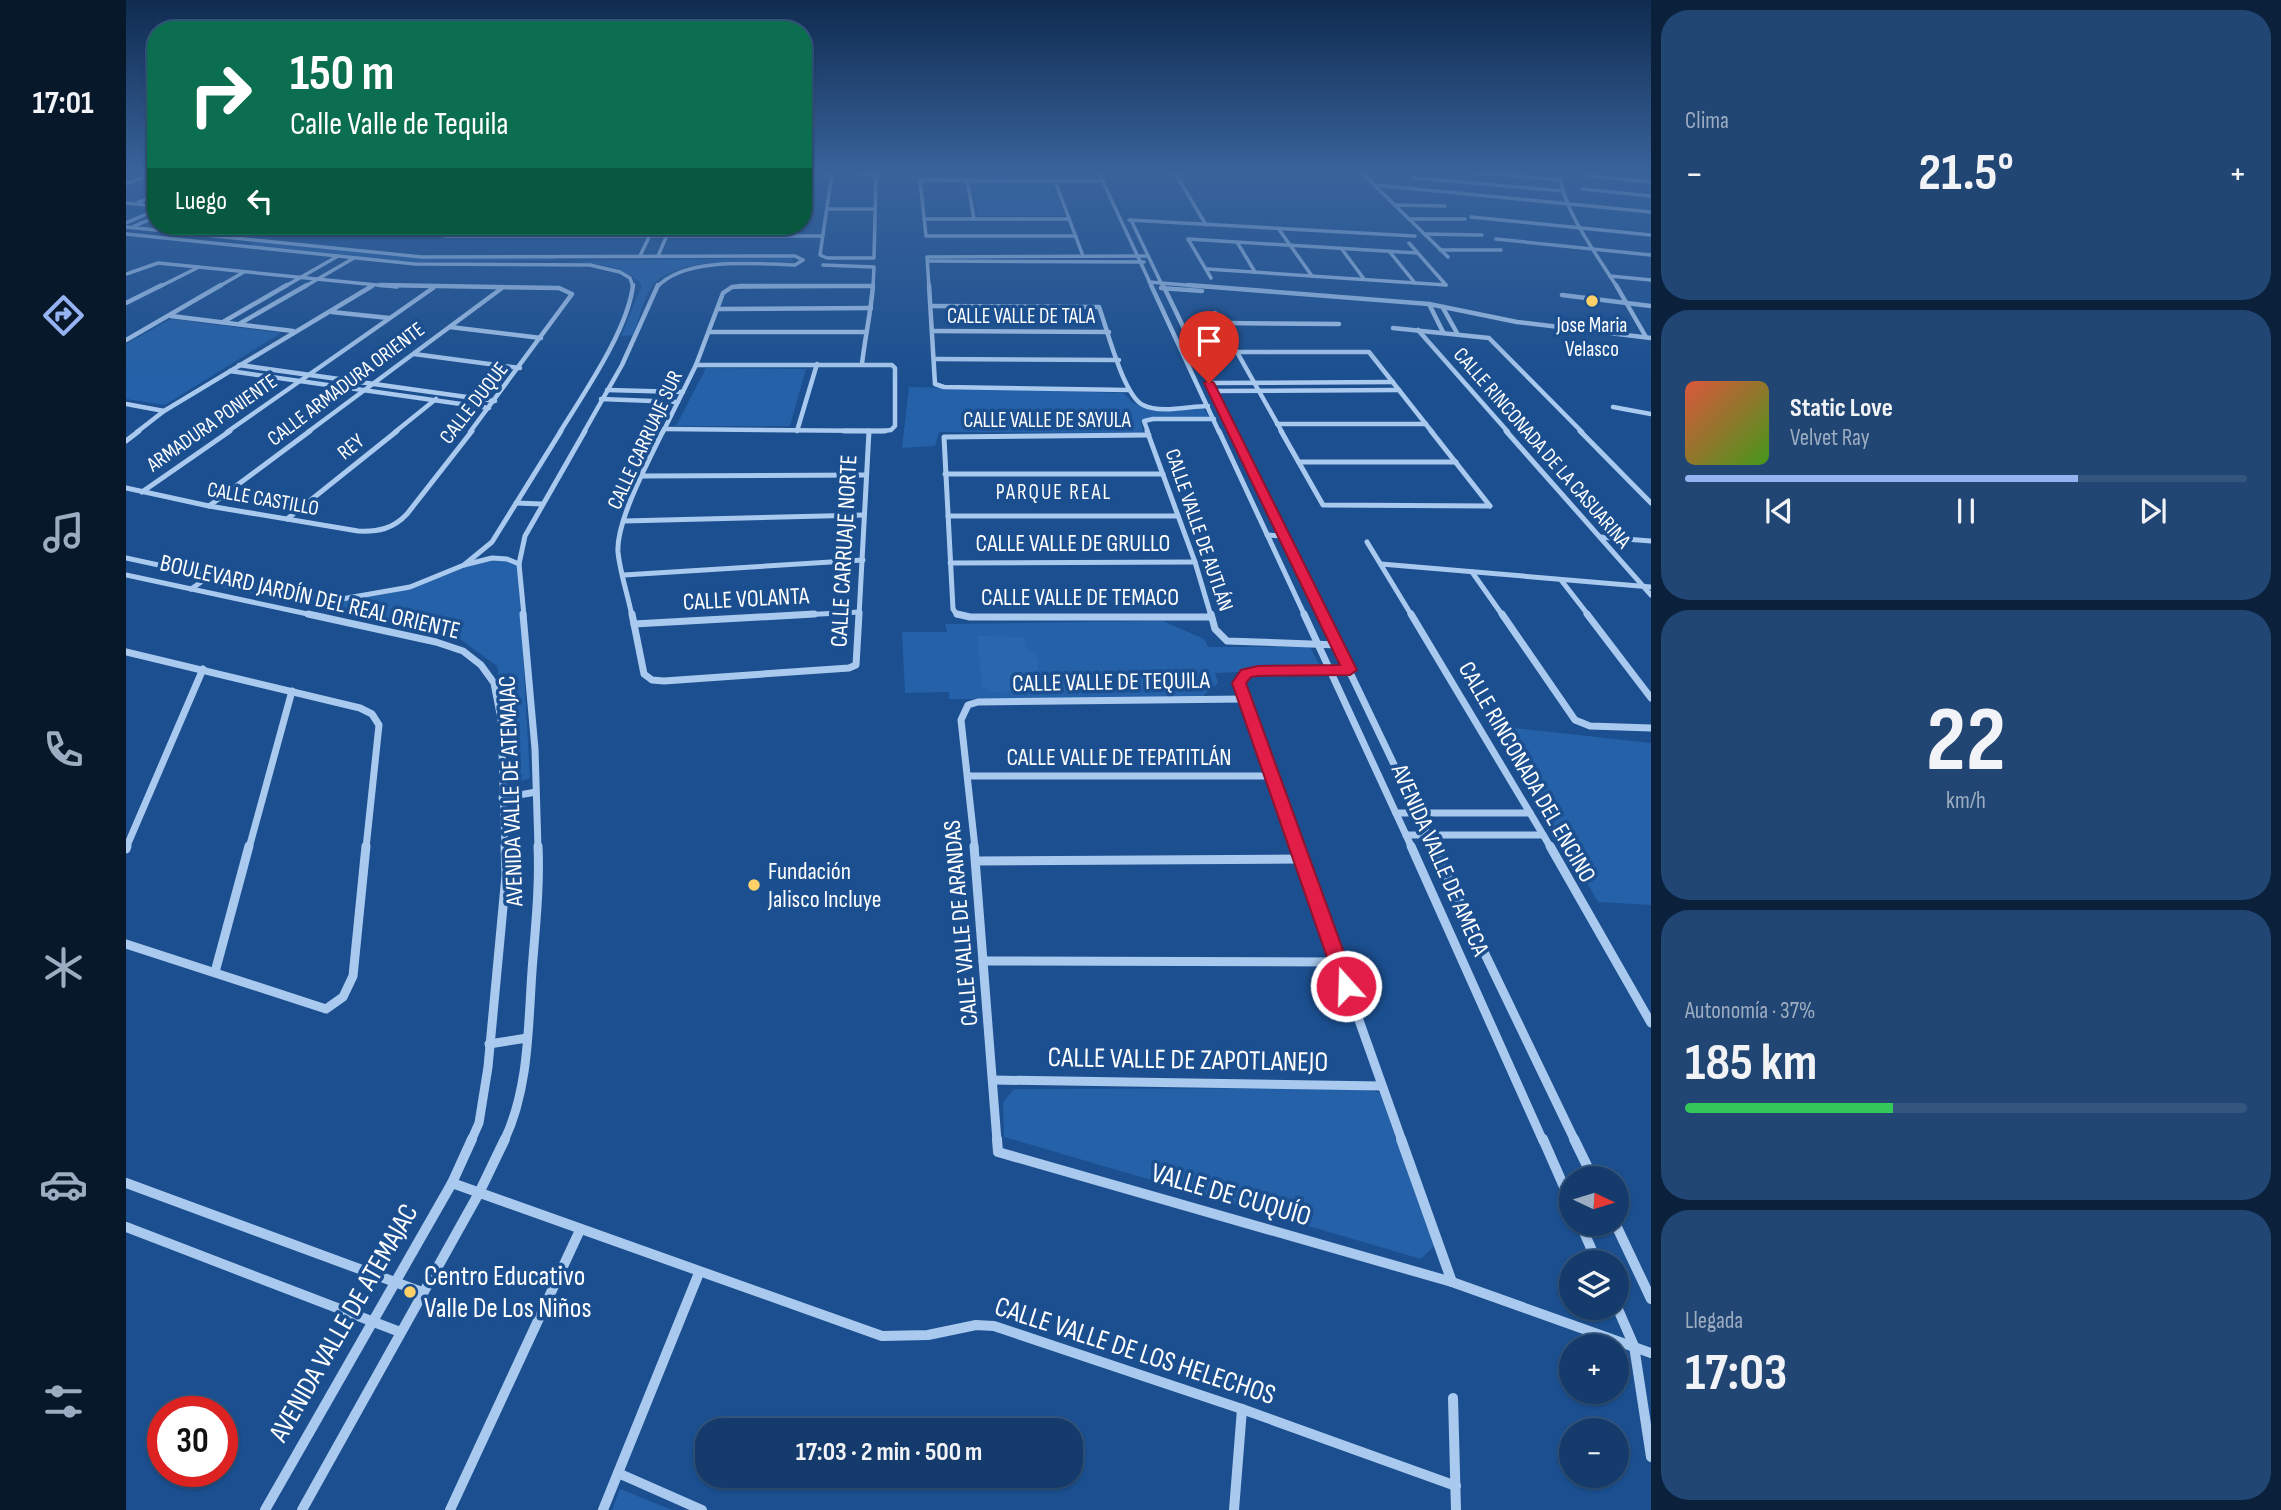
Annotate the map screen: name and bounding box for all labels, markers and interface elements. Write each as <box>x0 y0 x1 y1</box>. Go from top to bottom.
text: 150 m <box>290 45 394 104</box>
icon: right <box>175 49 266 140</box>
text: 17:01 <box>32 84 94 123</box>
text: Calle Valle de Tequila <box>290 105 509 144</box>
text: Clima <box>1685 107 1729 135</box>
text: 21.5° <box>1918 142 2014 205</box>
text: − <box>1685 152 1704 197</box>
text: + <box>2228 152 2247 197</box>
icon: left <box>241 182 279 220</box>
text: Luego <box>175 186 227 217</box>
icon: directions <box>39 291 88 340</box>
marker: Jose Maria Velasco <box>1584 293 1600 309</box>
street label: CALLE VALLE DE TALA <box>947 304 1096 329</box>
pin <box>1179 311 1239 383</box>
place label: Jose Maria Velasco <box>1556 313 1627 362</box>
street label: CALLE ARMADURA ORIENTE <box>262 317 430 451</box>
icon: arrive <box>1190 322 1228 360</box>
street label: CALLE RINCONADA DE LA CASUARINA <box>1448 343 1637 554</box>
street label: CALLE DUQUE <box>434 357 514 449</box>
street label: CALLE CARRUAJE SUR <box>602 366 688 513</box>
street label: ARMADURA PONIENTE <box>141 369 282 478</box>
text: Static Love <box>1790 393 1893 424</box>
street label: CALLE VALLE DE SAYULA <box>963 408 1132 433</box>
text: Velvet Ray <box>1790 424 1870 452</box>
street label: REY <box>333 429 370 465</box>
street label: CALLE VALLE DE AUTLÁN <box>1160 446 1238 614</box>
street label: CALLE CARRUAJE NORTE <box>824 454 864 648</box>
street label: CALLE CASTILLO <box>205 477 321 521</box>
district label: PARQUE REAL <box>996 480 1112 505</box>
icon: previous <box>1760 492 1798 530</box>
icon: pause <box>1947 492 1985 530</box>
icon: next <box>2134 492 2172 530</box>
icon: music <box>39 508 88 557</box>
street label: CALLE VALLE DE GRULLO <box>976 529 1170 558</box>
street label: BOULEVARD JARDÍN DEL REAL ORIENTE <box>157 548 463 646</box>
street label: CALLE VOLANTA <box>682 581 811 617</box>
street label: CALLE VALLE DE TEMACO <box>981 583 1179 612</box>
street label: CALLE RINCONADA DEL ENCINO <box>1452 656 1602 888</box>
street label: CALLE VALLE DE TEQUILA <box>1012 666 1211 698</box>
street label: AVENIDA VALLE DE ATEMAJAC <box>492 675 530 908</box>
text: 22 <box>1926 687 2006 796</box>
icon: phone <box>39 725 88 774</box>
street label: CALLE VALLE DE TEPATITLÁN <box>1006 743 1232 772</box>
street label: AVENIDA VALLE DE AMECA <box>1384 759 1496 961</box>
text: km/h <box>1946 787 1986 815</box>
street label: CALLE VALLE DE ARANDAS <box>938 819 984 1027</box>
place label: Fundación Jalisco Incluye <box>767 857 881 914</box>
marker: Fundación Jalisco Incluye <box>746 877 762 893</box>
icon: climate <box>39 943 88 992</box>
position arrow <box>1309 949 1383 1023</box>
text: Autonomía · 37% <box>1685 997 1816 1025</box>
text: 185 km <box>1685 1032 1817 1095</box>
street label: CALLE VALLE DE ZAPOTLANEJO <box>1047 1041 1329 1079</box>
street label: VALLE DE CUQUÍO <box>1147 1156 1315 1234</box>
icon: car <box>39 1160 88 1209</box>
north arrow <box>1559 1166 1629 1236</box>
map controls <box>1559 1166 1629 1488</box>
street label: AVENIDA VALLE DE ATEMAJAC <box>262 1198 426 1449</box>
button: layers <box>1559 1250 1629 1320</box>
place label: Centro Educativo Valle De Los Niños <box>424 1260 591 1325</box>
marker: Centro Educativo Valle De Los Niños <box>402 1284 418 1300</box>
street label: CALLE VALLE DE LOS HELECHOS <box>990 1290 1280 1412</box>
text: Llegada <box>1685 1307 1743 1335</box>
button: + <box>1559 1334 1629 1404</box>
text: 17:03 <box>1685 1342 1787 1405</box>
icon: filters <box>39 1377 88 1426</box>
speed limit sign: 30 <box>147 1396 238 1487</box>
button: − <box>1559 1418 1629 1488</box>
text: 17:03 · 2 min · 500 m <box>796 1437 982 1468</box>

